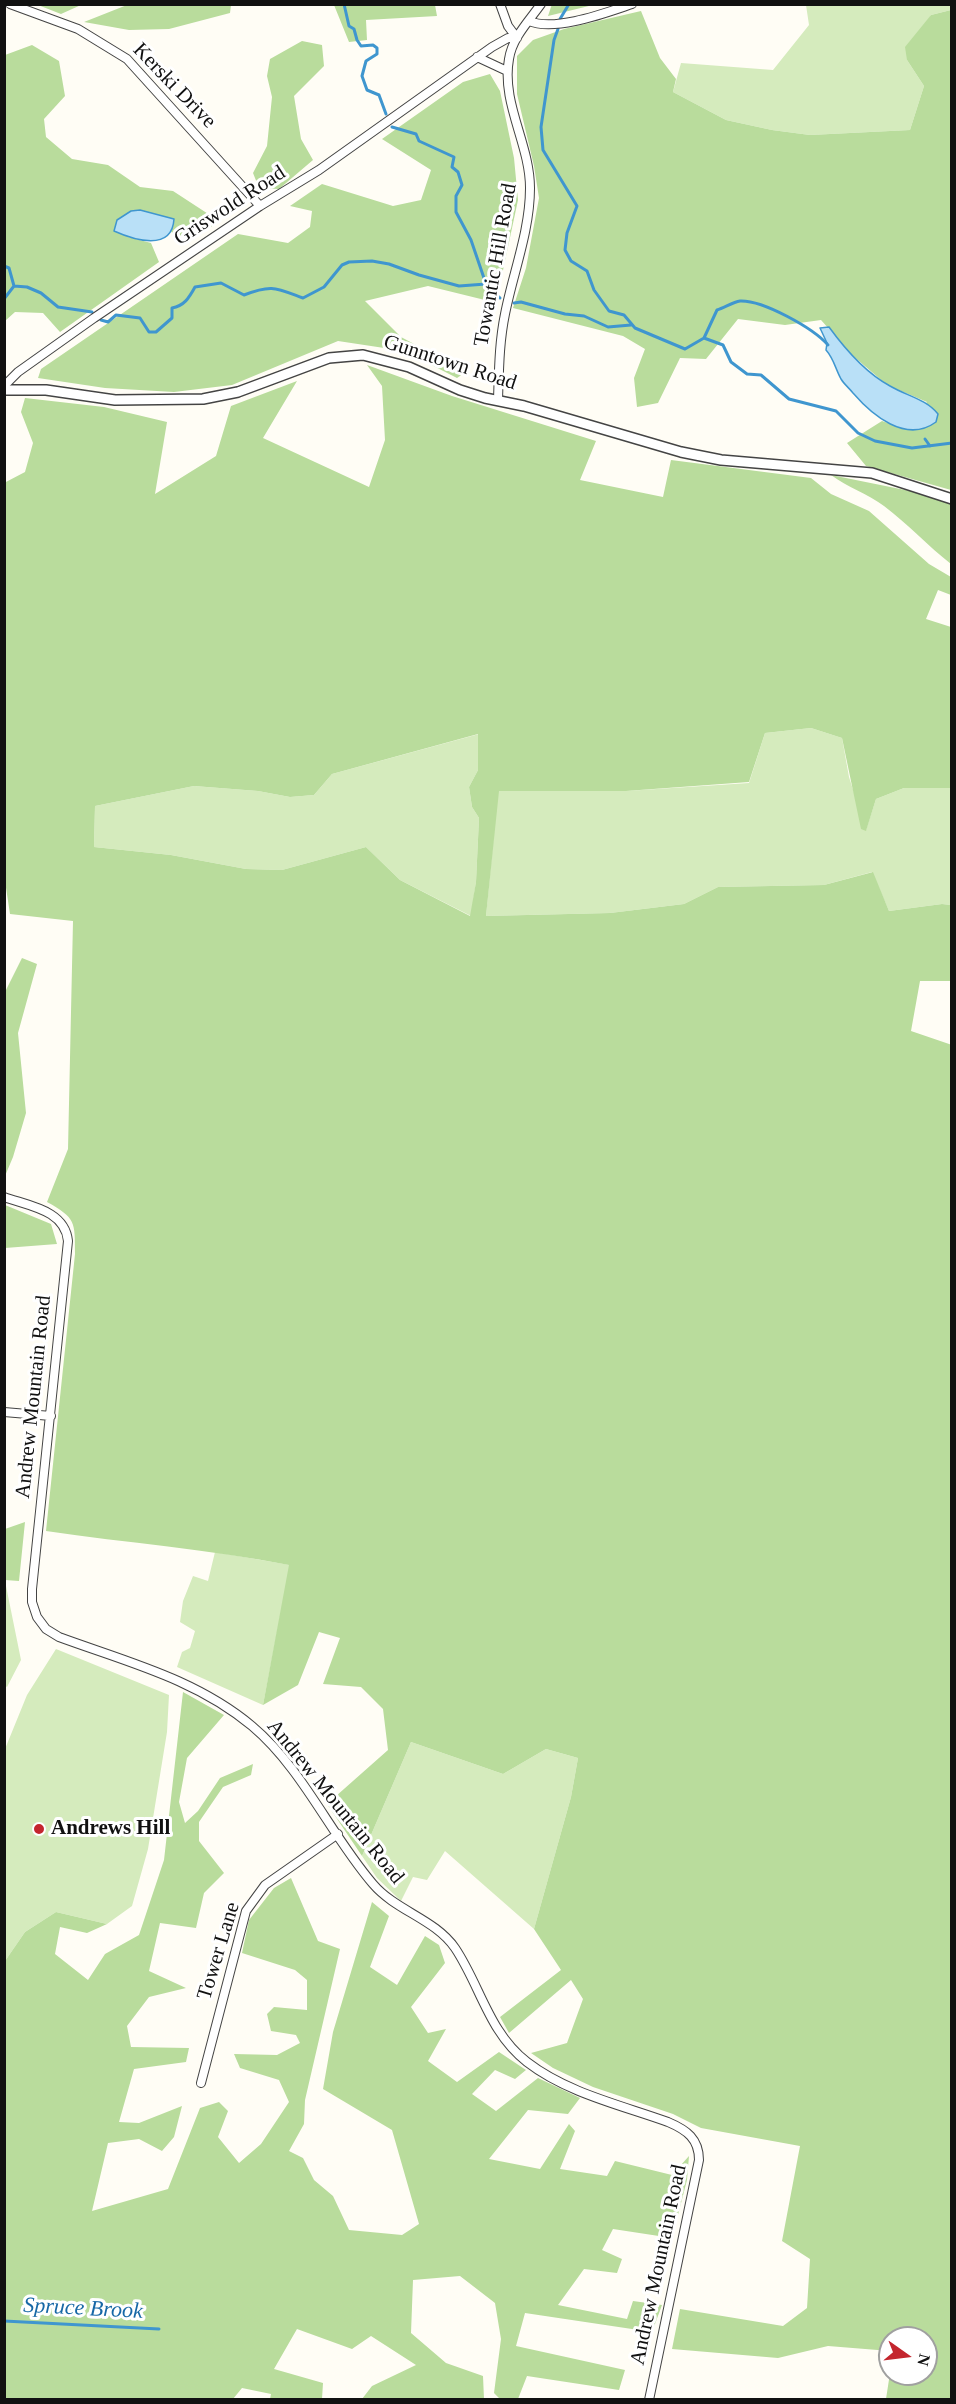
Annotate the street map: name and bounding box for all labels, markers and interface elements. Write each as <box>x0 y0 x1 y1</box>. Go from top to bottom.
street label: Kerski Drive <box>127 38 221 134</box>
street label: Griswold Road <box>170 161 290 251</box>
street label: Towantic Hill Road <box>469 181 523 349</box>
street label: Gunntown Road <box>380 330 520 396</box>
street label: Andrew Mountain Road <box>11 1294 57 1500</box>
street label: Andrew Mountain Road <box>261 1715 409 1889</box>
place label: Andrews Hill <box>51 1816 170 1842</box>
marker: Andrews Hill <box>32 1822 46 1836</box>
street label: Tower Lane <box>192 1899 246 2003</box>
street label: Andrew Mountain Road <box>625 2163 693 2367</box>
water label: Spruce Brook <box>23 2293 143 2325</box>
north arrow <box>878 2326 938 2386</box>
text: N <box>914 2352 934 2368</box>

